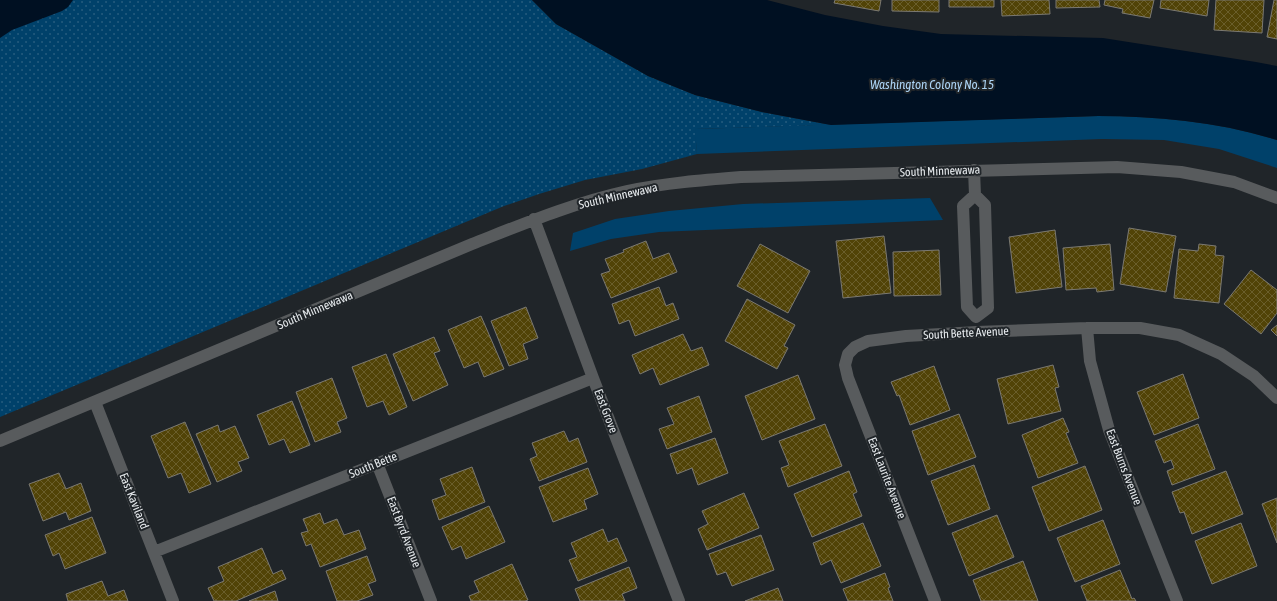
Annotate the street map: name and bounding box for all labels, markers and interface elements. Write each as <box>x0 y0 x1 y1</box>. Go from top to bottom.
water label: Washington Colony No. 15 <box>870 77 994 92</box>
street label: South Minnewawa <box>900 163 980 179</box>
street label: South Minnewawa <box>577 180 659 212</box>
street label: South Minnewawa <box>275 288 355 332</box>
street label: South Bette Avenue <box>923 324 1009 342</box>
street label: East Grove <box>591 387 621 435</box>
street label: East Burns Avenue <box>1103 427 1145 507</box>
street label: East Laurite Avenue <box>865 435 909 521</box>
street label: South Bette <box>347 449 399 481</box>
street label: East Kaviland <box>116 471 152 531</box>
street label: East Byrd Avenue <box>384 495 424 569</box>

